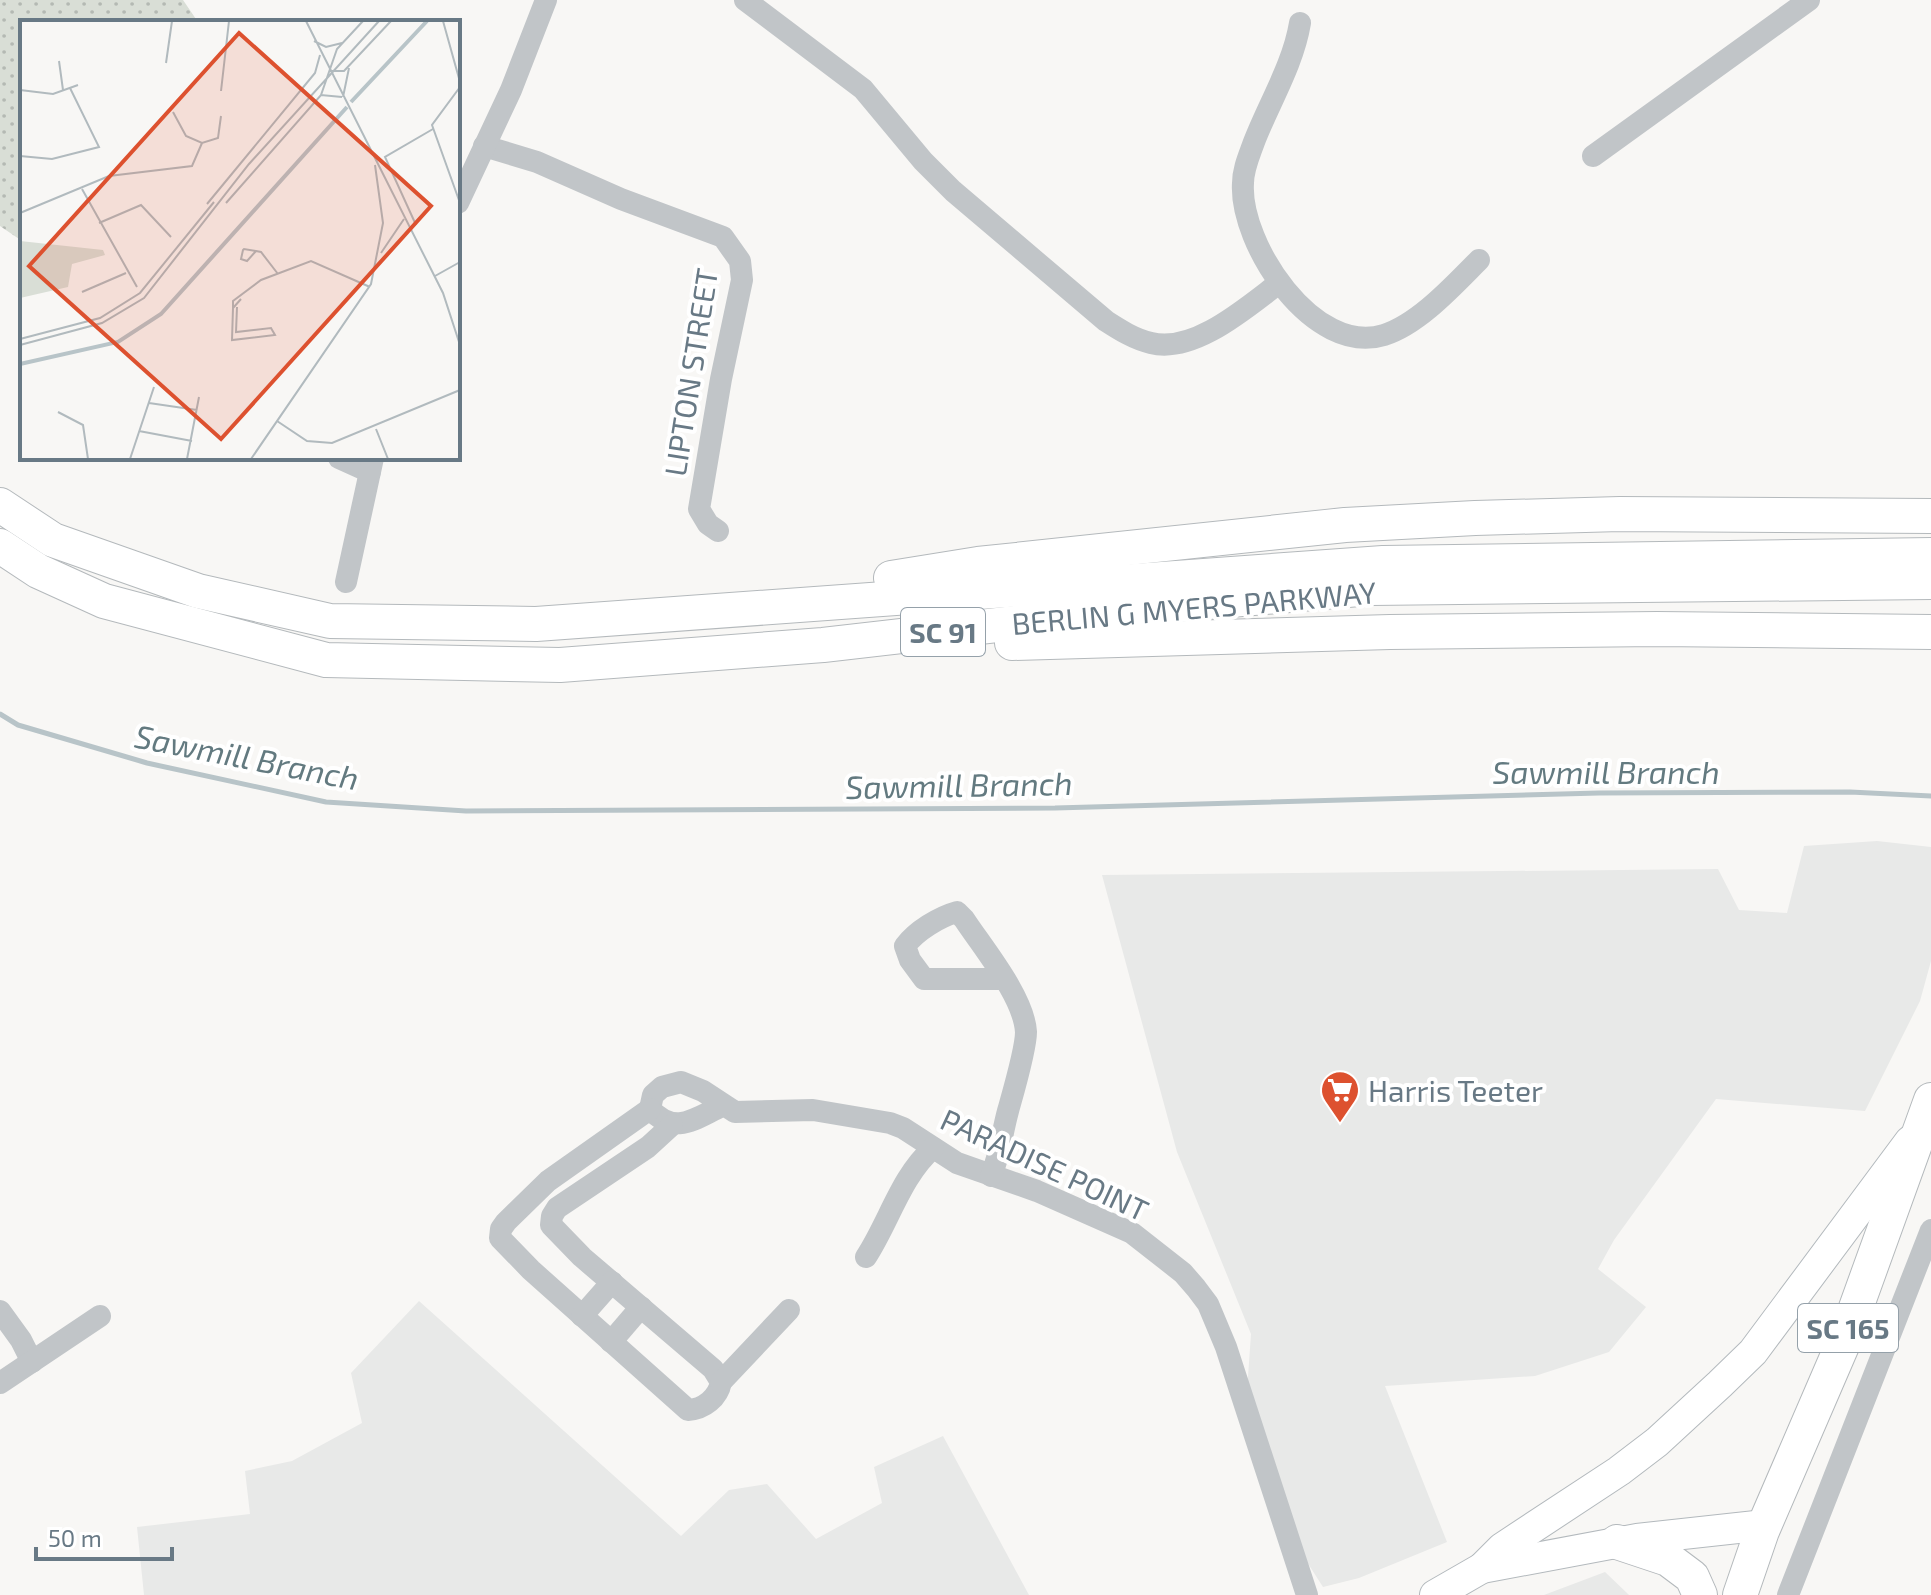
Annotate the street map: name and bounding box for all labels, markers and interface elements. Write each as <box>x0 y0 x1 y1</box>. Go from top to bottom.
inset map <box>20 20 460 460</box>
street label: LIPTON STREET <box>656 266 724 478</box>
street label: BERLIN G MYERS PARKWAY <box>1010 573 1378 641</box>
road number: SC 91 <box>901 608 985 656</box>
water label: Sawmill Branch <box>132 716 362 796</box>
water label: Sawmill Branch <box>1492 752 1720 790</box>
water label: Sawmill Branch <box>845 763 1073 805</box>
supermarket icon: Harris Teeter <box>1319 1069 1361 1124</box>
place label: Harris Teeter <box>1368 1072 1543 1108</box>
street label: PARADISE POINT <box>936 1100 1154 1228</box>
road number: SC 165 <box>1798 1304 1898 1352</box>
scale bar <box>36 1511 172 1561</box>
text: 50 m <box>48 1523 102 1552</box>

